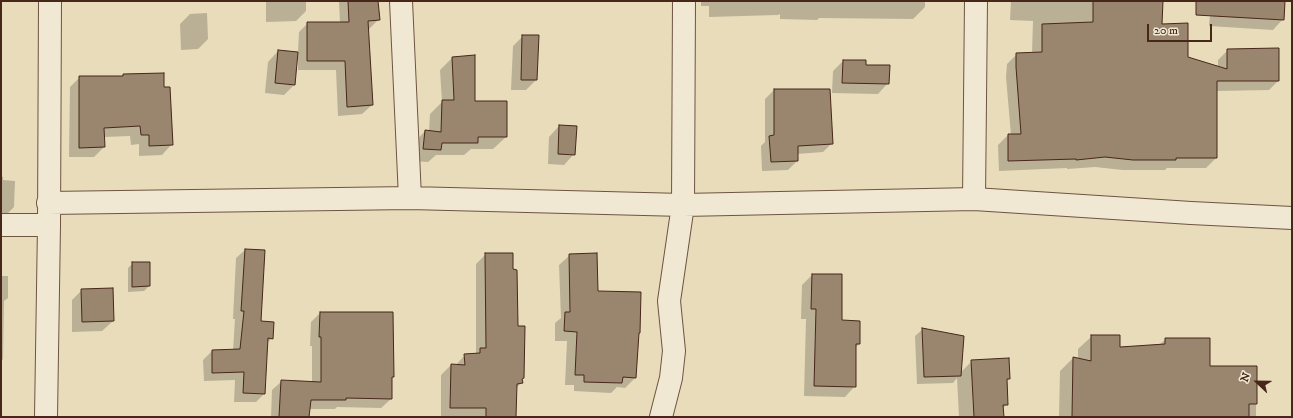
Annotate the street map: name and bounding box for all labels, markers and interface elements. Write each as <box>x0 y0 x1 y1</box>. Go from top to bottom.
scale bar <box>1149 16 1214 42</box>
text: 20 m <box>1154 23 1178 38</box>
north arrow <box>1237 362 1277 402</box>
text: N <box>1238 371 1254 384</box>

